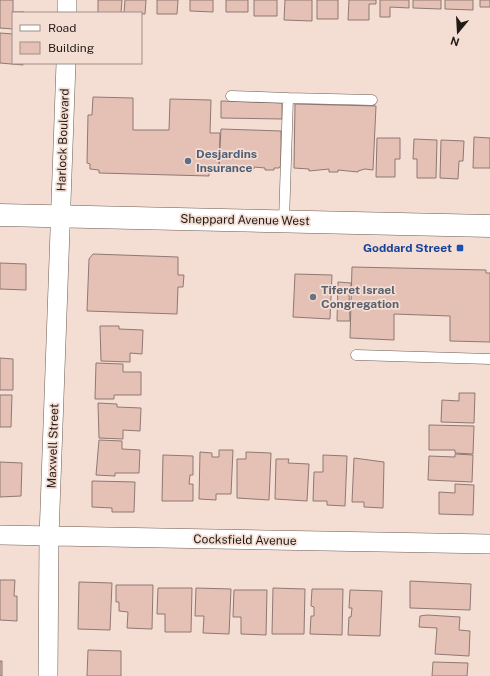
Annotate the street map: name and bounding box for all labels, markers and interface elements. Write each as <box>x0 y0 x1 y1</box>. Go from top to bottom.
legend <box>12 12 142 64</box>
north arrow <box>438 12 478 52</box>
text: Road <box>48 21 76 35</box>
text: N <box>449 34 461 49</box>
text: Building <box>48 41 94 55</box>
street label: Harlock Boulevard <box>54 88 72 192</box>
place label: Desjardins Insurance <box>196 147 257 175</box>
marker: Desjardins Insurance <box>183 156 193 166</box>
street label: Sheppard Avenue West <box>180 212 310 228</box>
place label: Goddard Street <box>363 241 452 255</box>
marker: Goddard Street <box>455 243 465 253</box>
place label: Tiferet Israel Congregation <box>321 283 399 311</box>
marker: Tiferet Israel Congregation <box>308 292 318 302</box>
street label: Maxwell Street <box>45 403 61 489</box>
street label: Cocksfield Avenue <box>193 532 297 548</box>

